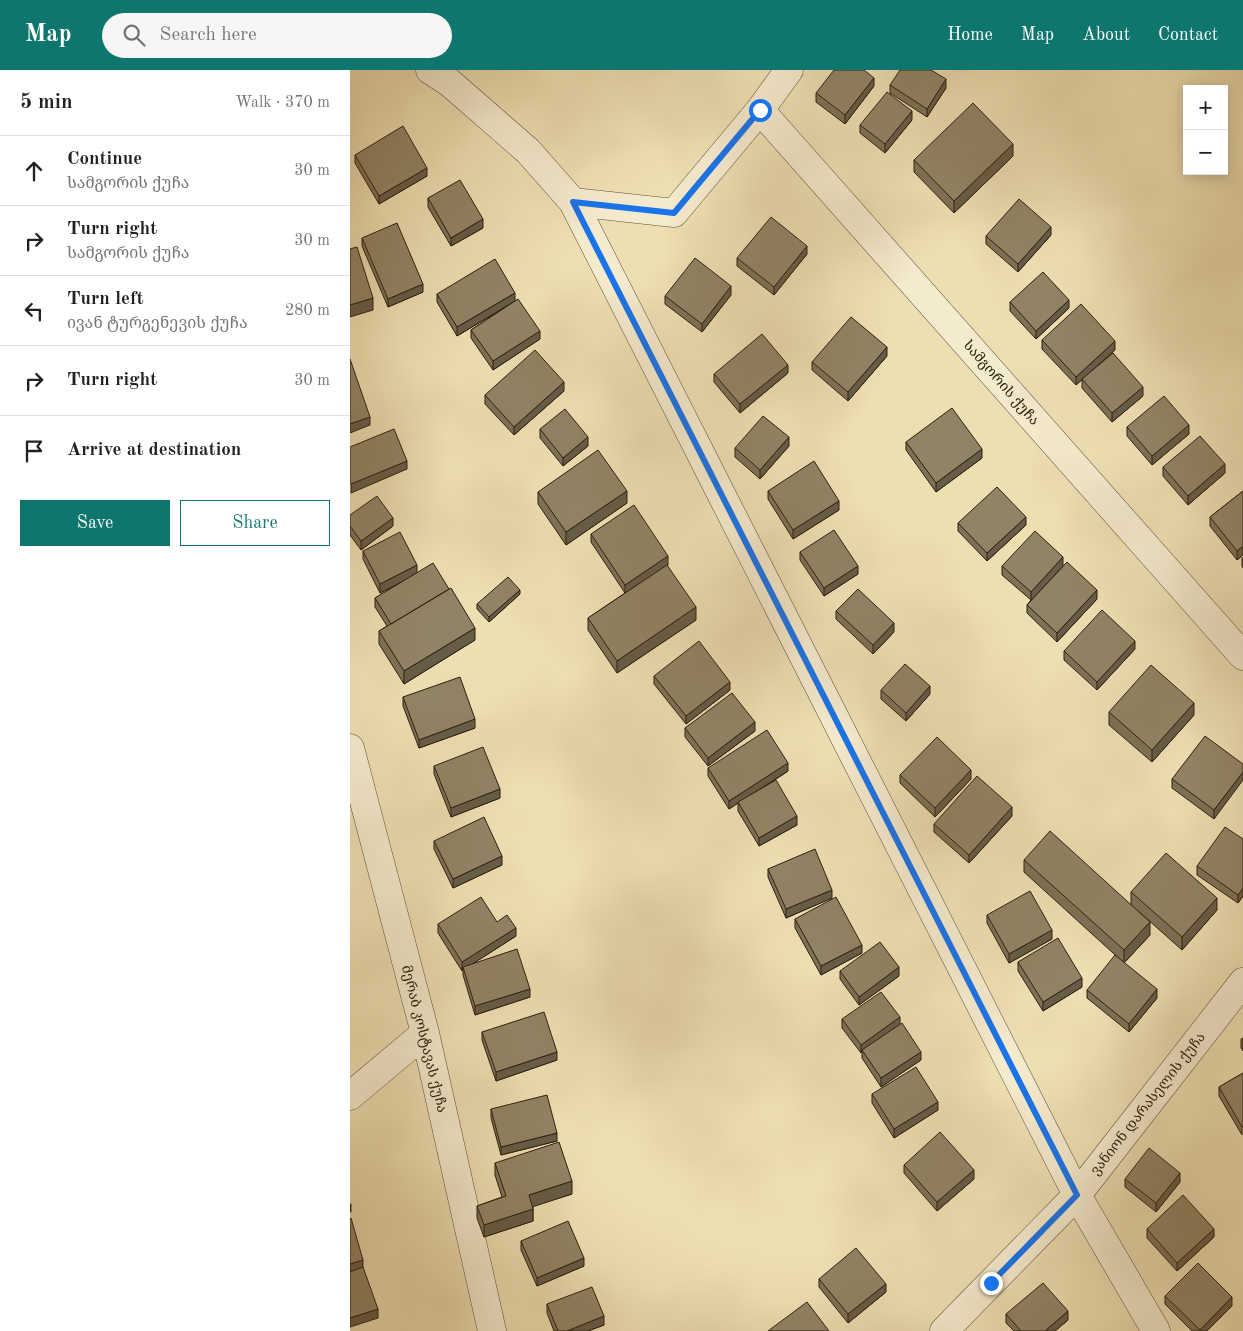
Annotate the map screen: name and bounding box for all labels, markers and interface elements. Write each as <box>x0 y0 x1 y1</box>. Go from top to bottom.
search box <box>102 13 452 58</box>
icon: search <box>120 21 148 49</box>
text: Map <box>25 23 72 47</box>
text: Search here <box>160 26 257 45</box>
text: Home <box>947 26 993 44</box>
text: Map <box>1021 26 1054 44</box>
text: About <box>1082 26 1130 44</box>
text: Contact <box>1158 26 1218 44</box>
map controls <box>1183 85 1228 175</box>
button: + <box>1183 85 1228 130</box>
text: 5 min <box>20 92 73 113</box>
text: Walk · 370 m <box>235 95 330 111</box>
route start <box>749 99 772 122</box>
button: − <box>1183 130 1228 175</box>
text: Continue <box>67 150 142 169</box>
icon: ahead <box>20 157 48 185</box>
text: 30 m <box>294 163 330 179</box>
text: სამგორის ქუჩა <box>67 176 189 192</box>
text: Turn right <box>67 220 157 239</box>
icon: right <box>20 227 48 255</box>
text: 30 m <box>294 233 330 249</box>
text: სამგორის ქუჩა <box>67 246 189 262</box>
text: Turn left <box>67 290 144 309</box>
icon: left <box>20 297 48 325</box>
text: 280 m <box>285 303 330 319</box>
text: ივან ტურგენევის ქუჩა <box>67 316 248 332</box>
street label: სამგორის ქუჩა <box>960 338 1041 429</box>
icon: right <box>20 367 48 395</box>
text: Turn right <box>67 371 157 390</box>
text: 30 m <box>294 373 330 389</box>
icon: arrive <box>20 437 48 465</box>
text: Arrive at destination <box>67 441 241 460</box>
button: Save <box>20 500 170 546</box>
button: Share <box>180 500 330 546</box>
street label: მერაბ კოსტავას ქუჩა <box>398 964 449 1114</box>
street label: ვანიონ დარასელის ქუჩა <box>1087 1029 1209 1179</box>
route end <box>980 1272 1003 1295</box>

